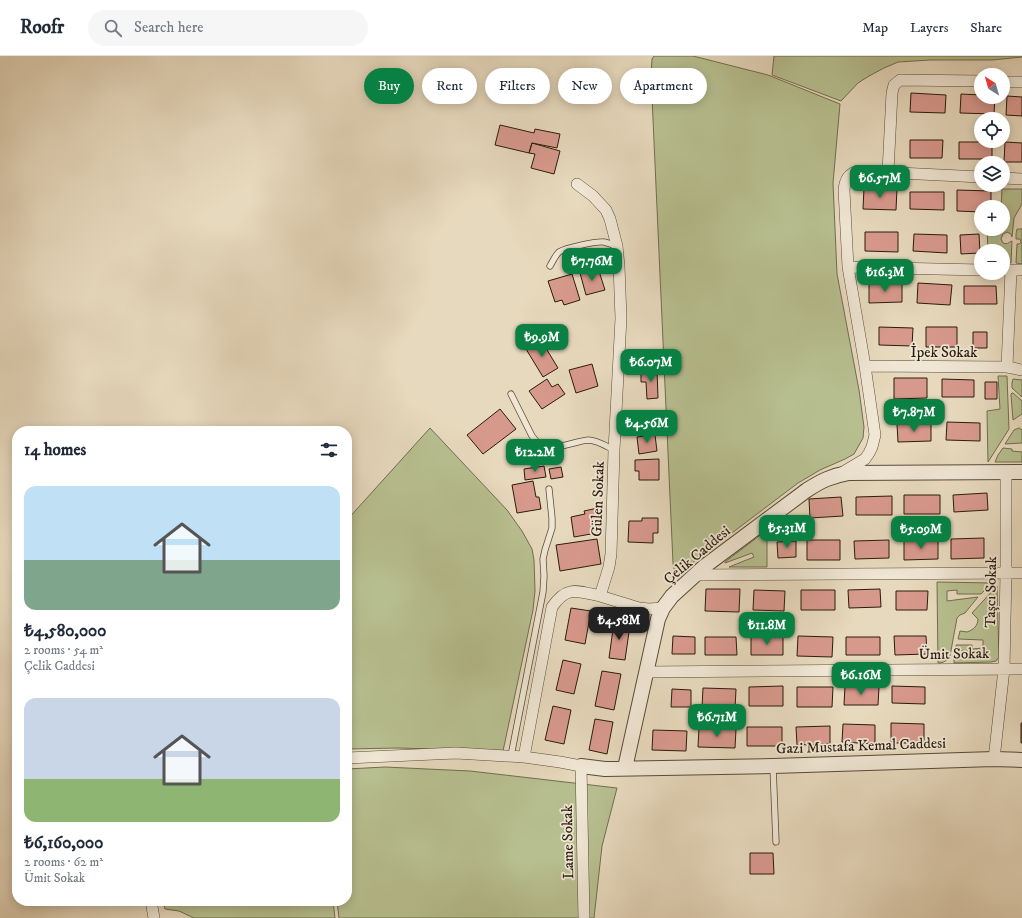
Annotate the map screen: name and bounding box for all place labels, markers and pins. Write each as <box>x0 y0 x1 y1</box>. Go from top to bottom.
pin: ₺6.57M <box>847 165 913 199</box>
pin: ₺7.76M <box>559 248 625 282</box>
pin: ₺16.3M <box>852 259 918 293</box>
pin: ₺9.9M <box>514 324 570 358</box>
pin: ₺6.07M <box>618 349 684 383</box>
pin: ₺7.87M <box>881 399 947 433</box>
pin: ₺4.56M <box>614 410 680 444</box>
pin: ₺12.2M <box>502 439 568 473</box>
pin: ₺5.31M <box>754 515 820 549</box>
pin: ₺5.09M <box>888 516 954 550</box>
pin: ₺4.58M <box>586 607 652 641</box>
pin: ₺11.8M <box>734 612 800 646</box>
pin: ₺6.16M <box>828 662 894 696</box>
pin: ₺6.71M <box>684 704 750 738</box>

